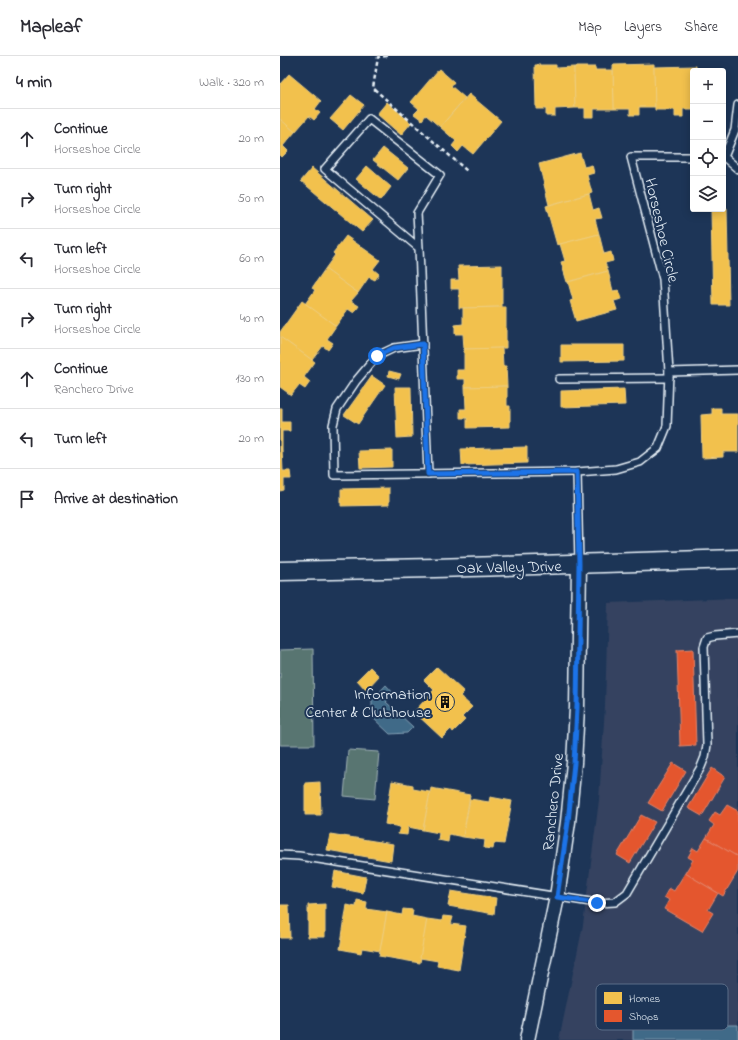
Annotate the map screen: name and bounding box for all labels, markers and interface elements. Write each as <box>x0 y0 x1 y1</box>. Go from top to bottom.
text: Mapleaf <box>20 14 82 41</box>
text: Map <box>578 17 602 38</box>
text: Layers <box>624 17 662 38</box>
text: Share <box>684 17 718 38</box>
map controls <box>690 68 726 212</box>
button: + <box>690 68 726 104</box>
text: 4 min <box>16 70 52 95</box>
text: Walk · 320 m <box>199 73 264 92</box>
button: − <box>690 104 726 140</box>
text: Continue <box>54 118 108 140</box>
icon: ahead <box>16 128 38 150</box>
text: 20 m <box>239 129 264 148</box>
text: Horseshoe Circle <box>54 140 141 159</box>
button: locate <box>690 140 726 176</box>
street label: Horseshoe Circle <box>637 176 685 286</box>
button: layers <box>690 176 726 212</box>
text: Turn right <box>54 178 112 200</box>
icon: right <box>16 188 38 210</box>
text: 50 m <box>238 189 264 208</box>
text: Horseshoe Circle <box>54 200 141 219</box>
text: Turn left <box>54 238 107 260</box>
icon: left <box>16 248 38 270</box>
text: 60 m <box>239 249 264 268</box>
text: Horseshoe Circle <box>54 260 141 279</box>
text: Turn right <box>54 298 112 320</box>
icon: right <box>16 308 38 330</box>
text: 40 m <box>240 309 264 328</box>
text: Horseshoe Circle <box>54 320 141 339</box>
route start <box>368 347 386 365</box>
text: Continue <box>54 358 108 380</box>
icon: ahead <box>16 368 38 390</box>
text: 130 m <box>236 369 264 388</box>
text: Ranchero Drive <box>54 380 134 399</box>
icon: left <box>16 428 38 450</box>
text: Turn left <box>54 428 107 450</box>
text: 20 m <box>239 429 264 448</box>
icon: arrive <box>16 488 38 510</box>
text: Arrive at destination <box>54 488 178 510</box>
street label: Oak Valley Drive <box>456 555 563 581</box>
place label: Information Center & Clubhouse <box>305 683 432 725</box>
building icon: Information Center & Clubhouse <box>434 691 456 713</box>
street label: Ranchero Drive <box>537 751 571 852</box>
route end <box>588 894 606 912</box>
legend <box>596 984 728 1030</box>
text: Homes <box>629 991 661 1007</box>
text: Shops <box>629 1009 659 1025</box>

